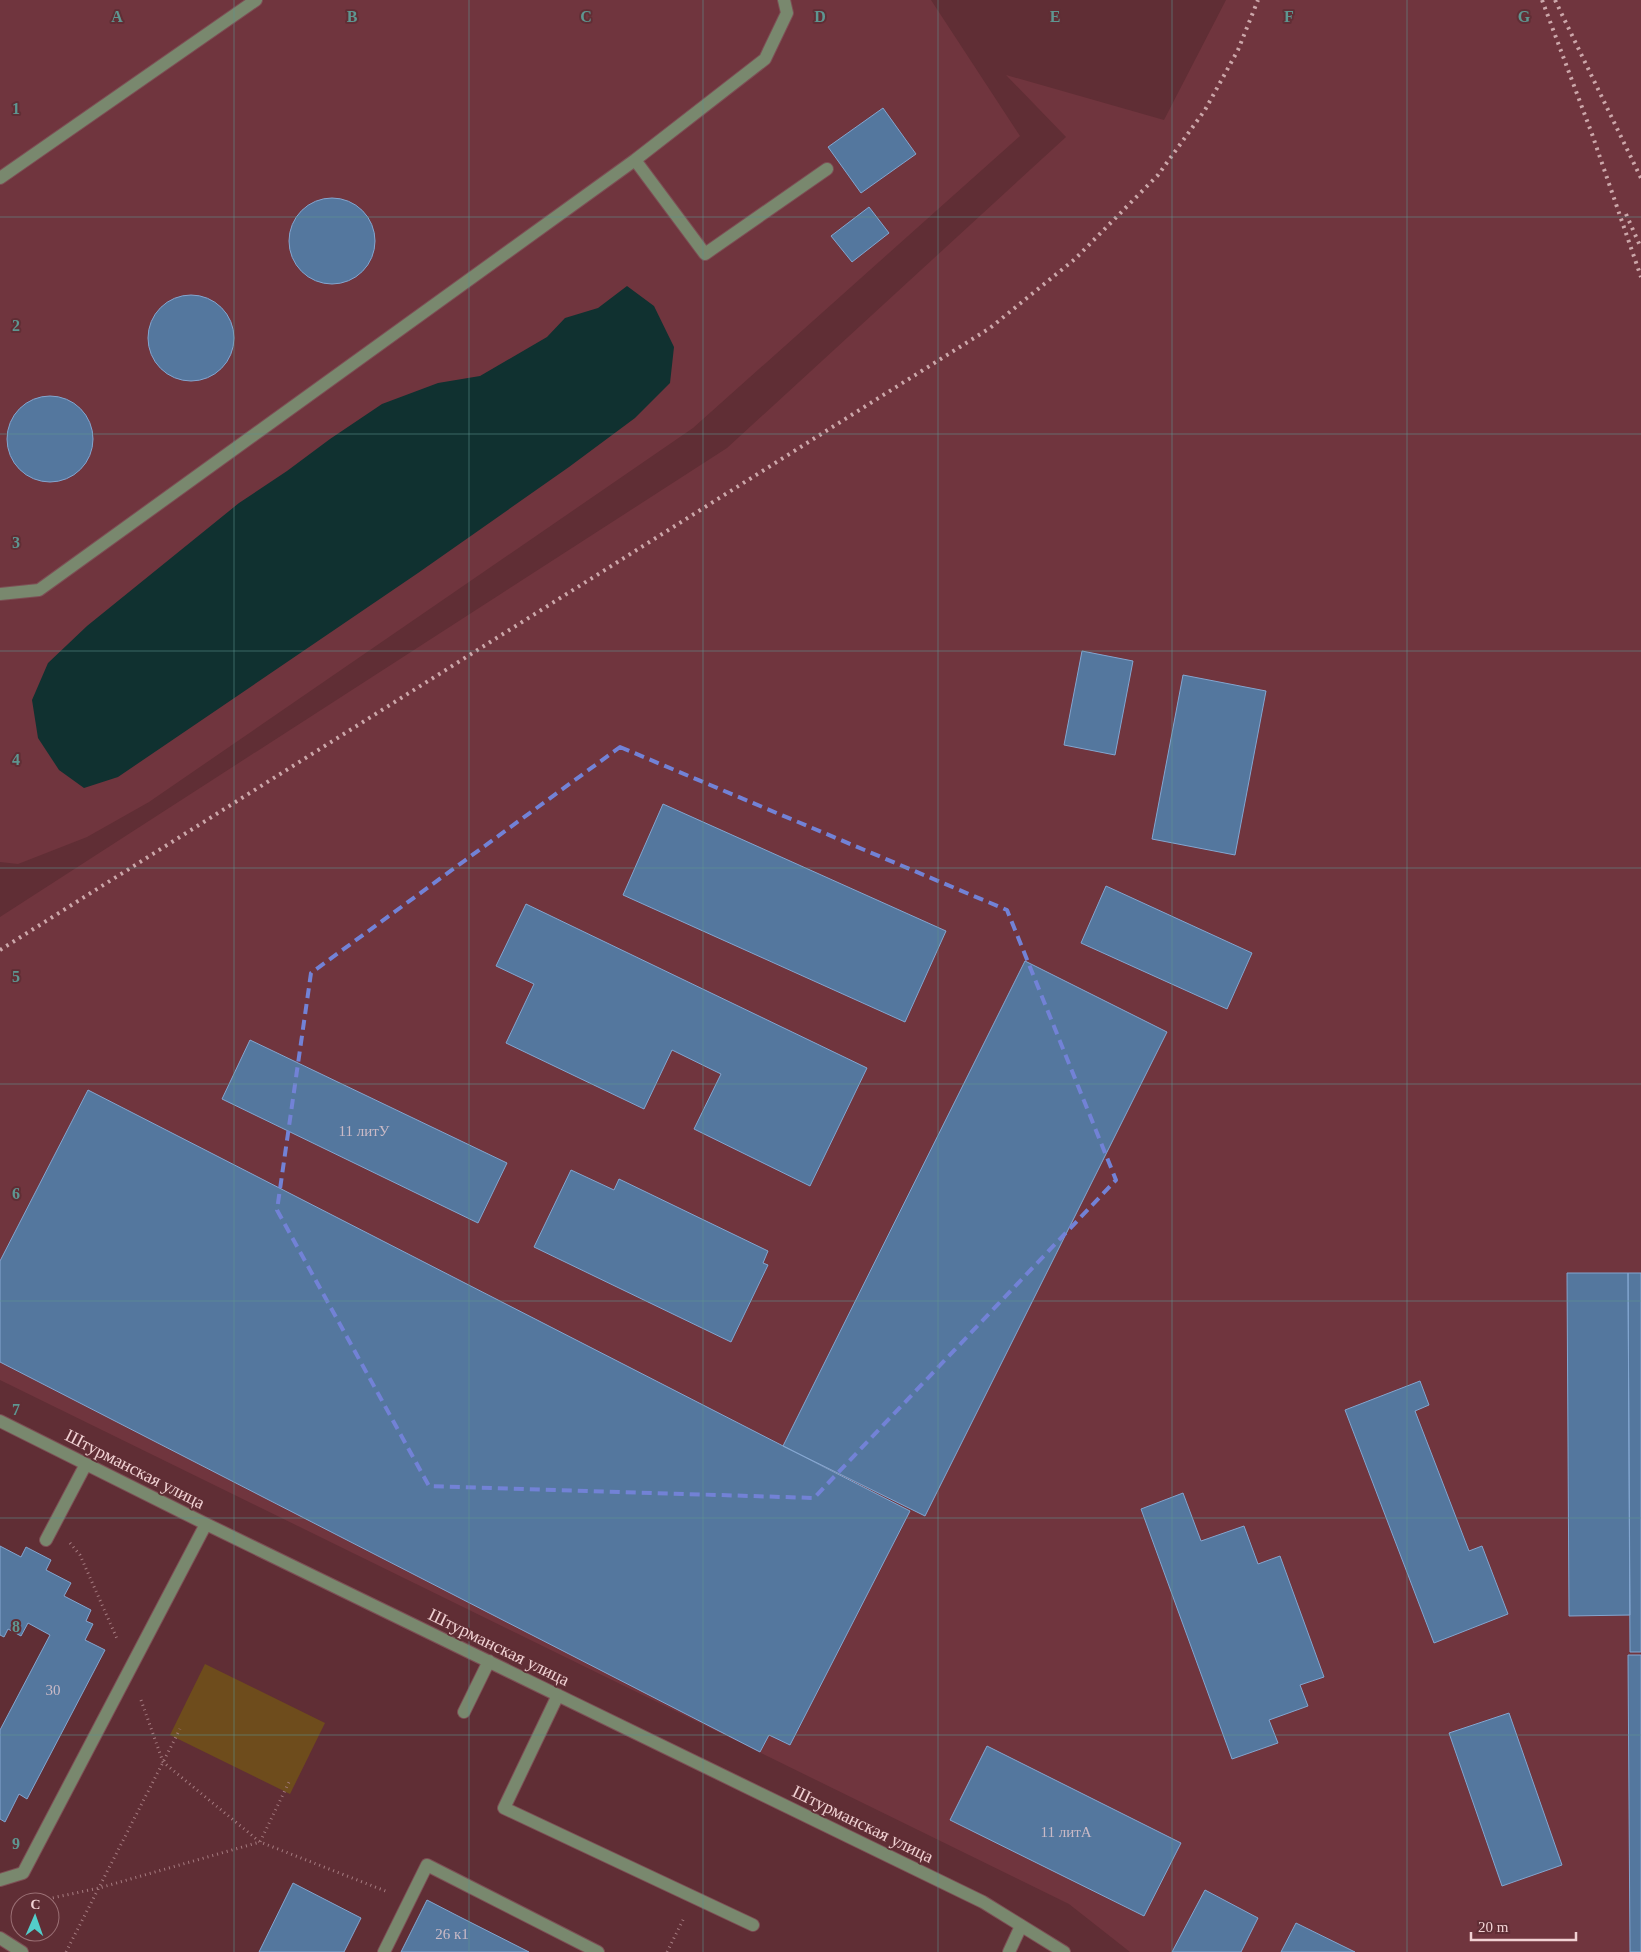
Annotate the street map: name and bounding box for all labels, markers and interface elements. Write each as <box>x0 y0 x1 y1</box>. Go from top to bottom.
text: A <box>111 8 123 25</box>
text: B <box>347 8 358 25</box>
text: C <box>580 8 592 25</box>
text: D <box>814 8 826 25</box>
text: E <box>1050 8 1060 25</box>
text: F <box>1284 8 1294 25</box>
text: G <box>1518 8 1531 25</box>
text: 1 <box>12 100 20 117</box>
text: 2 <box>12 317 20 334</box>
text: 3 <box>12 534 20 551</box>
text: 4 <box>12 751 20 768</box>
text: 5 <box>12 968 20 985</box>
house number: 11 литУ <box>339 1123 390 1139</box>
text: 6 <box>12 1185 20 1202</box>
text: 7 <box>12 1401 20 1418</box>
street label: Штурманская улица <box>62 1425 208 1513</box>
street label: Штурманская улица <box>425 1604 573 1690</box>
text: 8 <box>12 1618 20 1635</box>
house number: 30 <box>46 1682 61 1698</box>
street label: Штурманская улица <box>789 1781 937 1867</box>
house number: 11 литА <box>1040 1824 1092 1840</box>
text: 9 <box>12 1835 20 1852</box>
north arrow <box>10 1892 60 1942</box>
text: С <box>30 1897 41 1912</box>
scale bar <box>1471 1910 1576 1942</box>
text: 20 m <box>1478 1919 1509 1935</box>
house number: 26 к1 <box>435 1926 469 1942</box>

